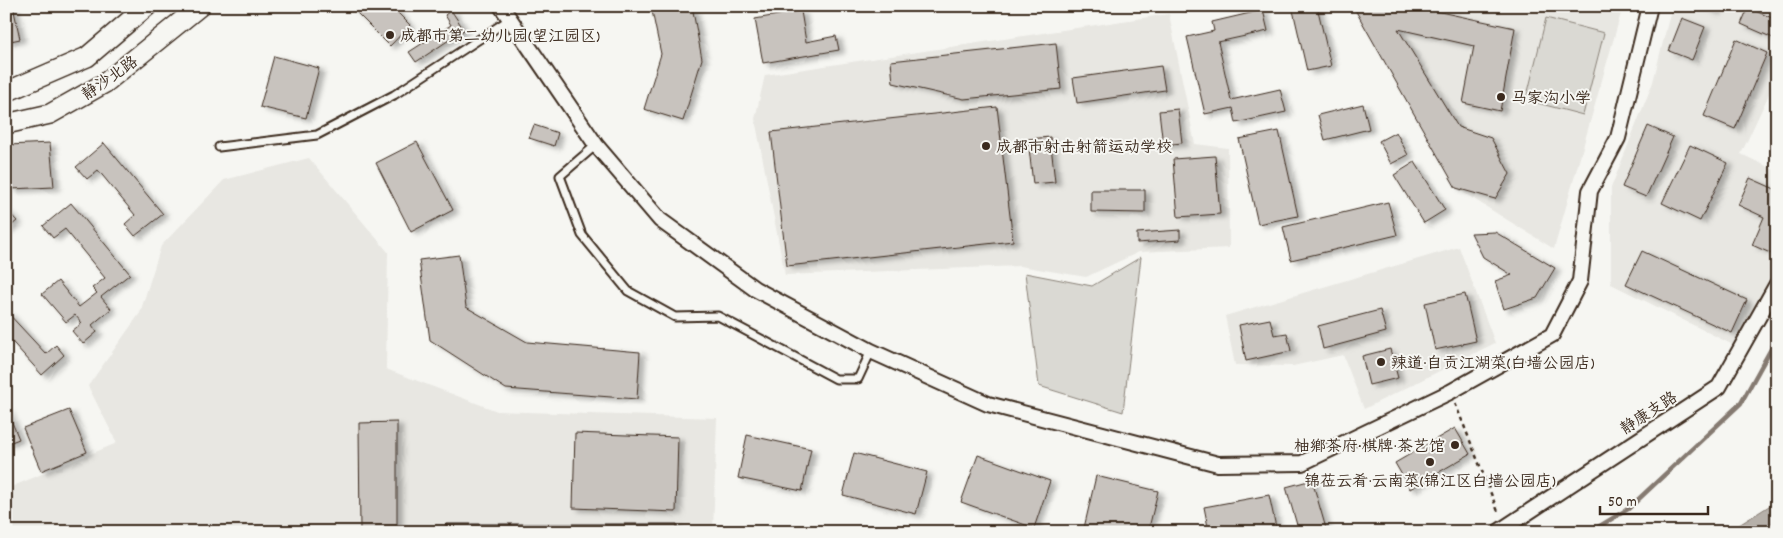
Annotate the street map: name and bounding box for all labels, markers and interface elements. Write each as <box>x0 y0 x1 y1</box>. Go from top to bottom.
place label: 成都市第二幼儿园(望江园区) <box>400 26 600 49</box>
marker: 成都市第二幼儿园(望江园区) <box>384 29 396 41</box>
street label: 静沙北路 <box>78 51 143 107</box>
place label: 马家沟小学 <box>1511 88 1591 111</box>
marker: 马家沟小学 <box>1495 91 1507 103</box>
place label: 成都市射击射箭运动学校 <box>996 137 1172 160</box>
marker: 成都市射击射箭运动学校 <box>980 140 992 152</box>
place label: 辣道·自贡江湖菜(白墙公园店) <box>1391 353 1595 376</box>
marker: 辣道·自贡江湖菜(白墙公园店) <box>1375 356 1387 368</box>
street label: 静康支路 <box>1616 387 1682 441</box>
place label: 柚鄉茶府·棋牌·茶艺馆 <box>1294 436 1445 459</box>
marker: 柚鄉茶府·棋牌·茶艺馆 <box>1449 439 1461 451</box>
marker: 锦莅云肴·云南菜(锦江区白墙公园店) <box>1424 456 1436 468</box>
place label: 锦莅云肴·云南菜(锦江区白墙公园店) <box>1304 471 1556 494</box>
scale bar <box>1600 483 1708 515</box>
text: 50 m <box>1608 492 1637 514</box>

